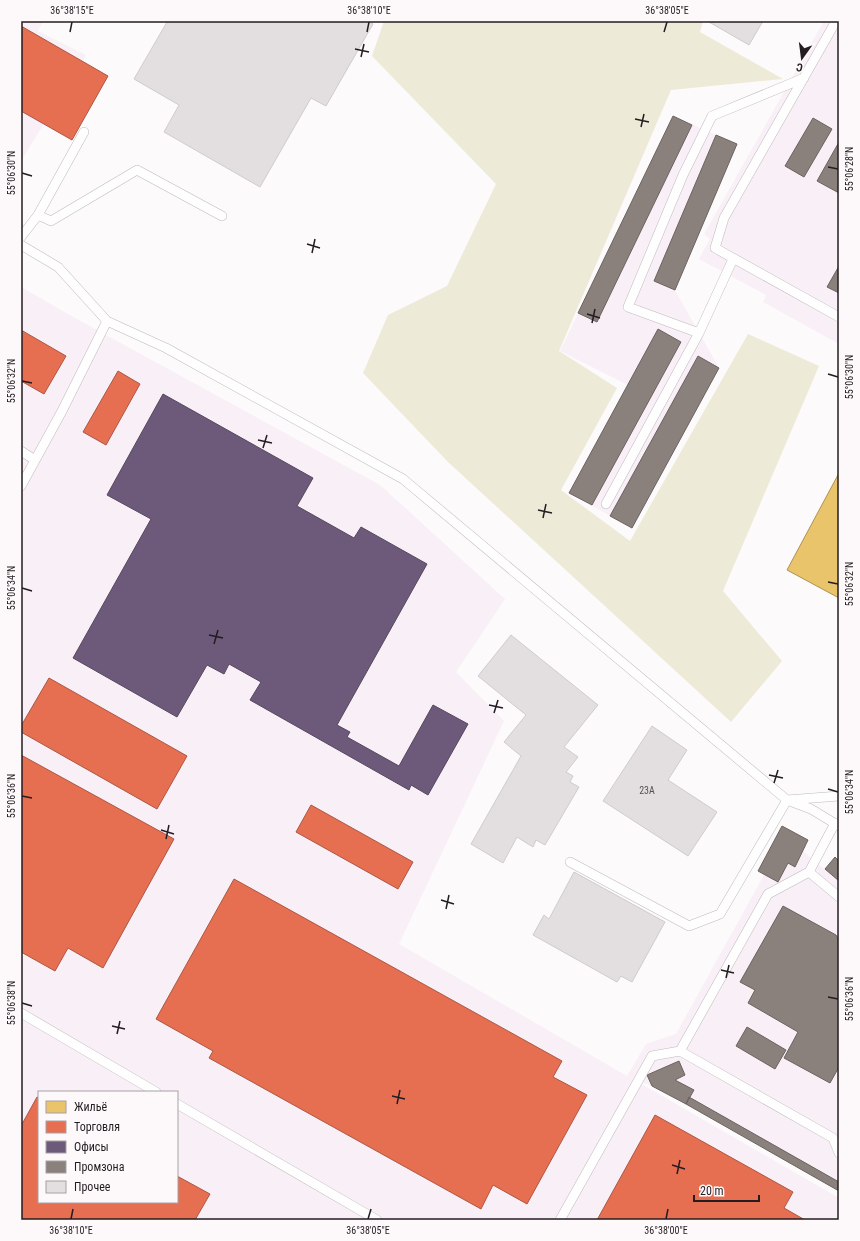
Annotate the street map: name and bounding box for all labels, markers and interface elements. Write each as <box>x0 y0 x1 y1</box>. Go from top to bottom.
text: 36°38'15"E <box>50 5 94 16</box>
text: 36°38'10"E <box>347 5 391 16</box>
text: 36°38'05"E <box>645 5 689 16</box>
north arrow <box>782 38 822 78</box>
text: С <box>795 60 804 74</box>
text: 55°06'28"N <box>844 147 855 191</box>
text: 55°06'30"N <box>6 151 17 195</box>
text: 55°06'30"N <box>844 355 855 399</box>
text: 55°06'32"N <box>6 359 17 403</box>
text: 55°06'32"N <box>844 562 855 606</box>
text: 55°06'34"N <box>6 566 17 610</box>
text: 55°06'34"N <box>844 770 855 814</box>
text: 55°06'36"N <box>6 774 17 818</box>
house number: 23А <box>639 785 655 796</box>
text: 55°06'36"N <box>844 977 855 1021</box>
text: 55°06'38"N <box>6 981 17 1025</box>
legend <box>38 1091 178 1203</box>
text: Жильё <box>74 1100 107 1114</box>
text: Торговля <box>74 1120 120 1134</box>
text: Офисы <box>74 1140 109 1154</box>
text: Промзона <box>74 1160 125 1174</box>
scale bar <box>694 1177 759 1203</box>
text: Прочее <box>74 1180 111 1194</box>
text: 20 m <box>700 1184 724 1198</box>
text: 36°38'10"E <box>49 1225 93 1236</box>
text: 36°38'05"E <box>346 1225 390 1236</box>
text: 36°38'00"E <box>644 1225 688 1236</box>

